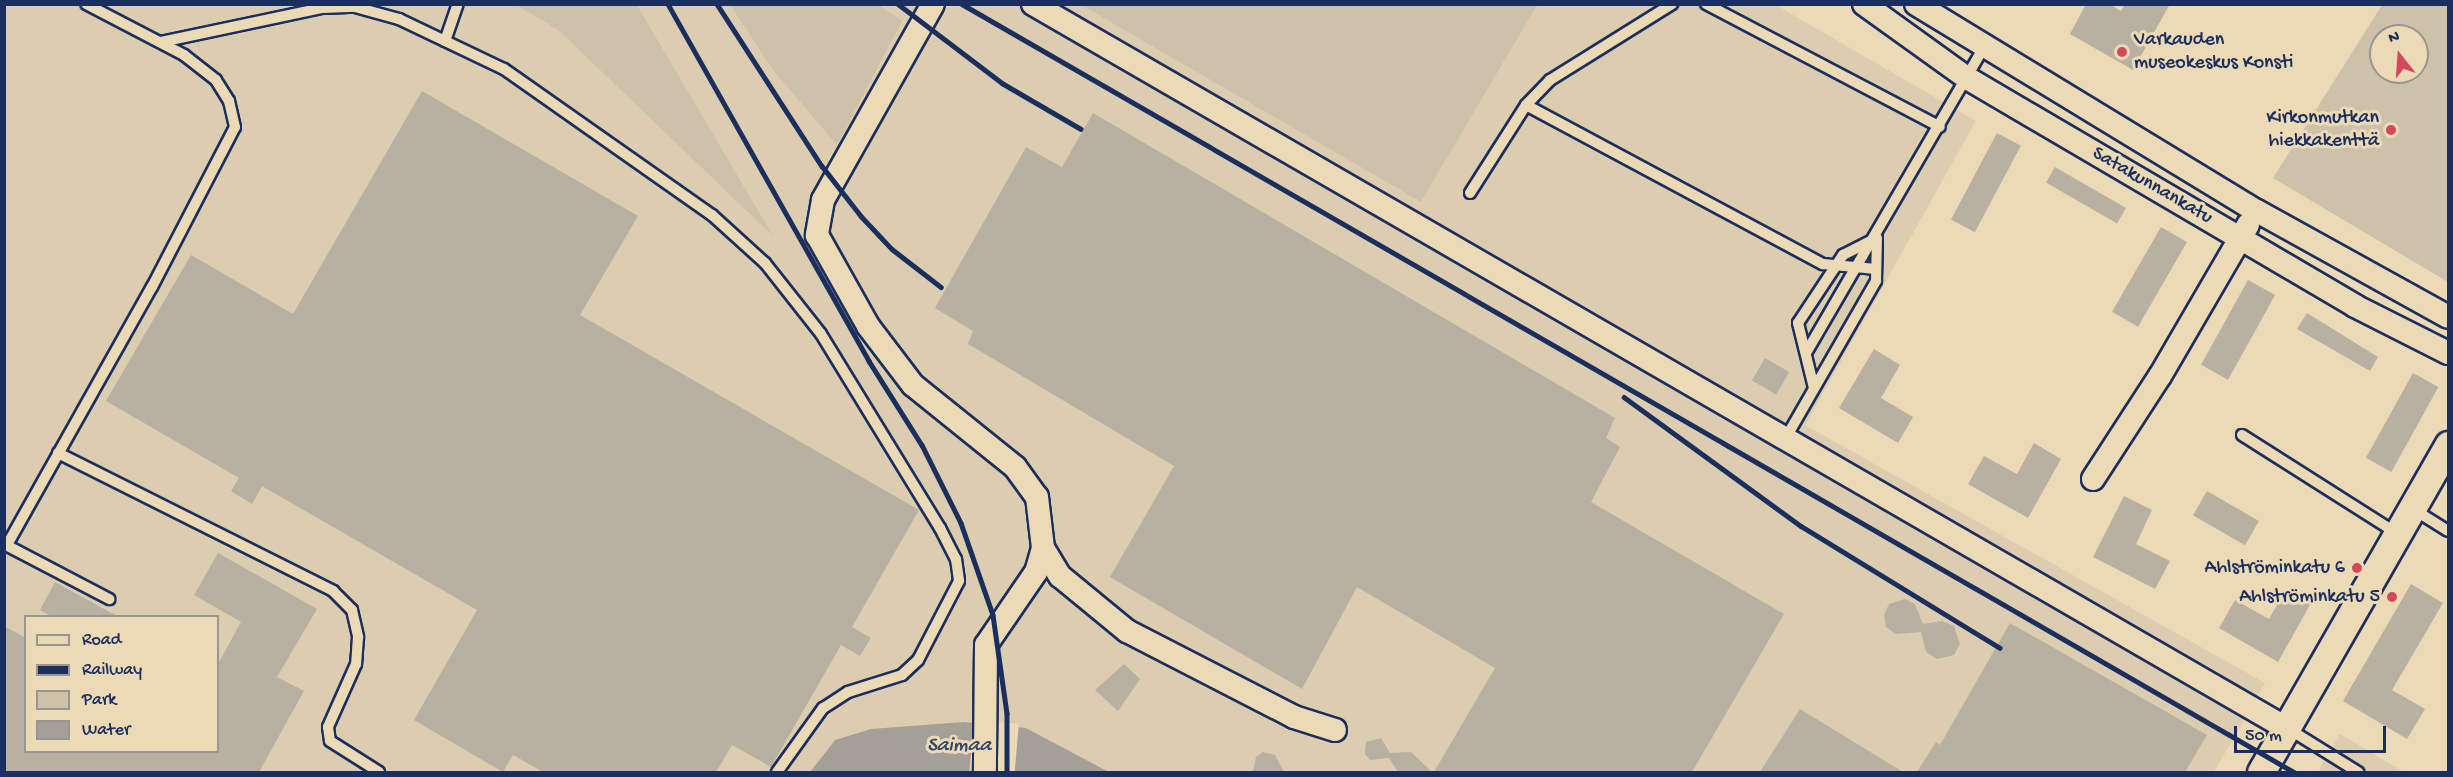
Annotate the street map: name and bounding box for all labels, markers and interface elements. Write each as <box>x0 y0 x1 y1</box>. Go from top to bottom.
north arrow <box>2369 24 2429 84</box>
place label: Varkauden museokeskus Konsti <box>2134 28 2293 75</box>
text: N <box>2386 28 2402 49</box>
marker: Varkauden museokeskus Konsti <box>2115 45 2129 59</box>
place label: Kirkonmutkan hiekkakenttä <box>2266 106 2379 153</box>
marker: Kirkonmutkan hiekkakenttä <box>2384 123 2398 137</box>
street label: Satakunnankatu <box>2087 142 2217 230</box>
place label: Ahlströminkatu 6 <box>2205 556 2345 580</box>
marker: Ahlströminkatu 6 <box>2350 561 2364 575</box>
place label: Ahlströminkatu 5 <box>2239 585 2380 609</box>
marker: Ahlströminkatu 5 <box>2385 590 2399 604</box>
legend <box>24 615 219 753</box>
text: Road <box>82 630 121 651</box>
text: Railway <box>82 660 142 681</box>
text: Park <box>82 690 116 711</box>
scale bar <box>2237 714 2388 752</box>
text: Water <box>82 720 130 741</box>
text: 50 m <box>2245 726 2282 747</box>
water label: Saimaa <box>927 734 991 760</box>

